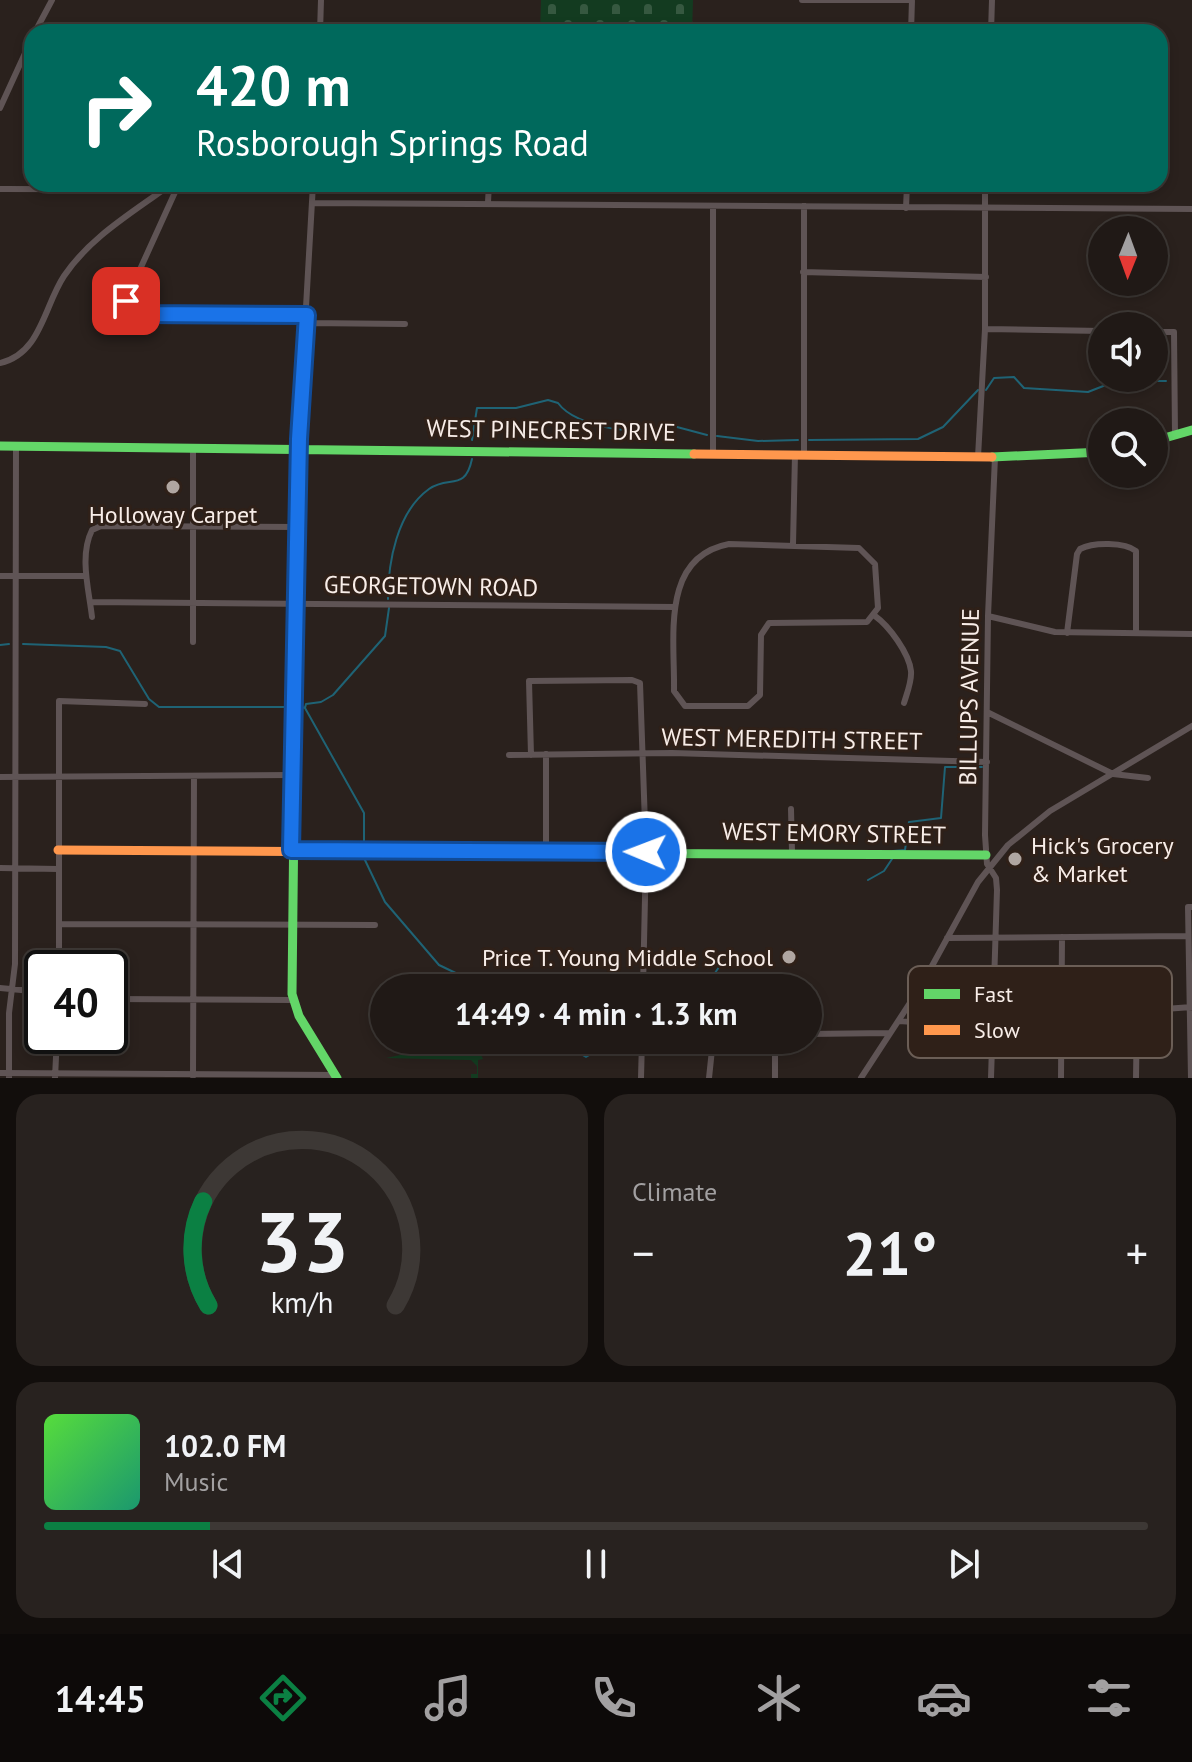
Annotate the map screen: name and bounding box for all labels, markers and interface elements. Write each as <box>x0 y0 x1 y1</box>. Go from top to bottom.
text: 420 m <box>196 49 351 121</box>
icon: right <box>64 56 168 160</box>
text: Rosborough Springs Road <box>196 119 589 166</box>
north arrow <box>1088 216 1168 296</box>
map controls <box>1088 216 1168 488</box>
pin <box>92 267 160 335</box>
icon: arrive <box>104 279 148 323</box>
button: sound <box>1088 312 1168 392</box>
button: search <box>1088 408 1168 488</box>
street label: WEST PINECREST DRIVE <box>426 412 676 448</box>
marker: Holloway Carpet <box>164 478 182 496</box>
place label: Holloway Carpet <box>89 499 257 530</box>
street label: GEORGETOWN ROAD <box>324 569 538 603</box>
street label: BILLUPS AVENUE <box>952 608 986 786</box>
street label: WEST MEREDITH STREET <box>661 721 923 757</box>
position arrow <box>604 810 688 894</box>
street label: WEST EMORY STREET <box>722 816 946 850</box>
place label: Hick's Grocery & Market <box>1031 830 1174 889</box>
marker: Hick's Grocery & Market <box>1006 850 1024 868</box>
place label: Price T. Young Middle School <box>482 942 773 973</box>
marker: Price T. Young Middle School <box>780 948 798 966</box>
speed limit sign: 40 <box>24 950 128 1054</box>
legend <box>908 966 1172 1058</box>
text: Fast <box>974 980 1014 1008</box>
text: 14:49 · 4 min · 1.3 km <box>455 994 737 1033</box>
text: Slow <box>974 1016 1020 1044</box>
text: Climate <box>632 1175 717 1208</box>
text: 33 <box>255 1187 349 1295</box>
text: 21° <box>843 1214 937 1292</box>
text: − <box>632 1224 654 1281</box>
text: + <box>1126 1224 1148 1281</box>
text: km/h <box>271 1284 333 1321</box>
text: 102.0 FM <box>164 1426 286 1465</box>
text: Music <box>164 1465 228 1498</box>
icon: previous <box>206 1542 250 1586</box>
icon: pause <box>574 1542 618 1586</box>
icon: next <box>942 1542 986 1586</box>
icon: directions <box>255 1670 311 1726</box>
icon: music <box>420 1670 476 1726</box>
icon: phone <box>586 1670 642 1726</box>
icon: climate <box>751 1670 807 1726</box>
icon: car <box>916 1670 972 1726</box>
icon: filters <box>1081 1670 1137 1726</box>
text: 14:45 <box>55 1675 146 1722</box>

